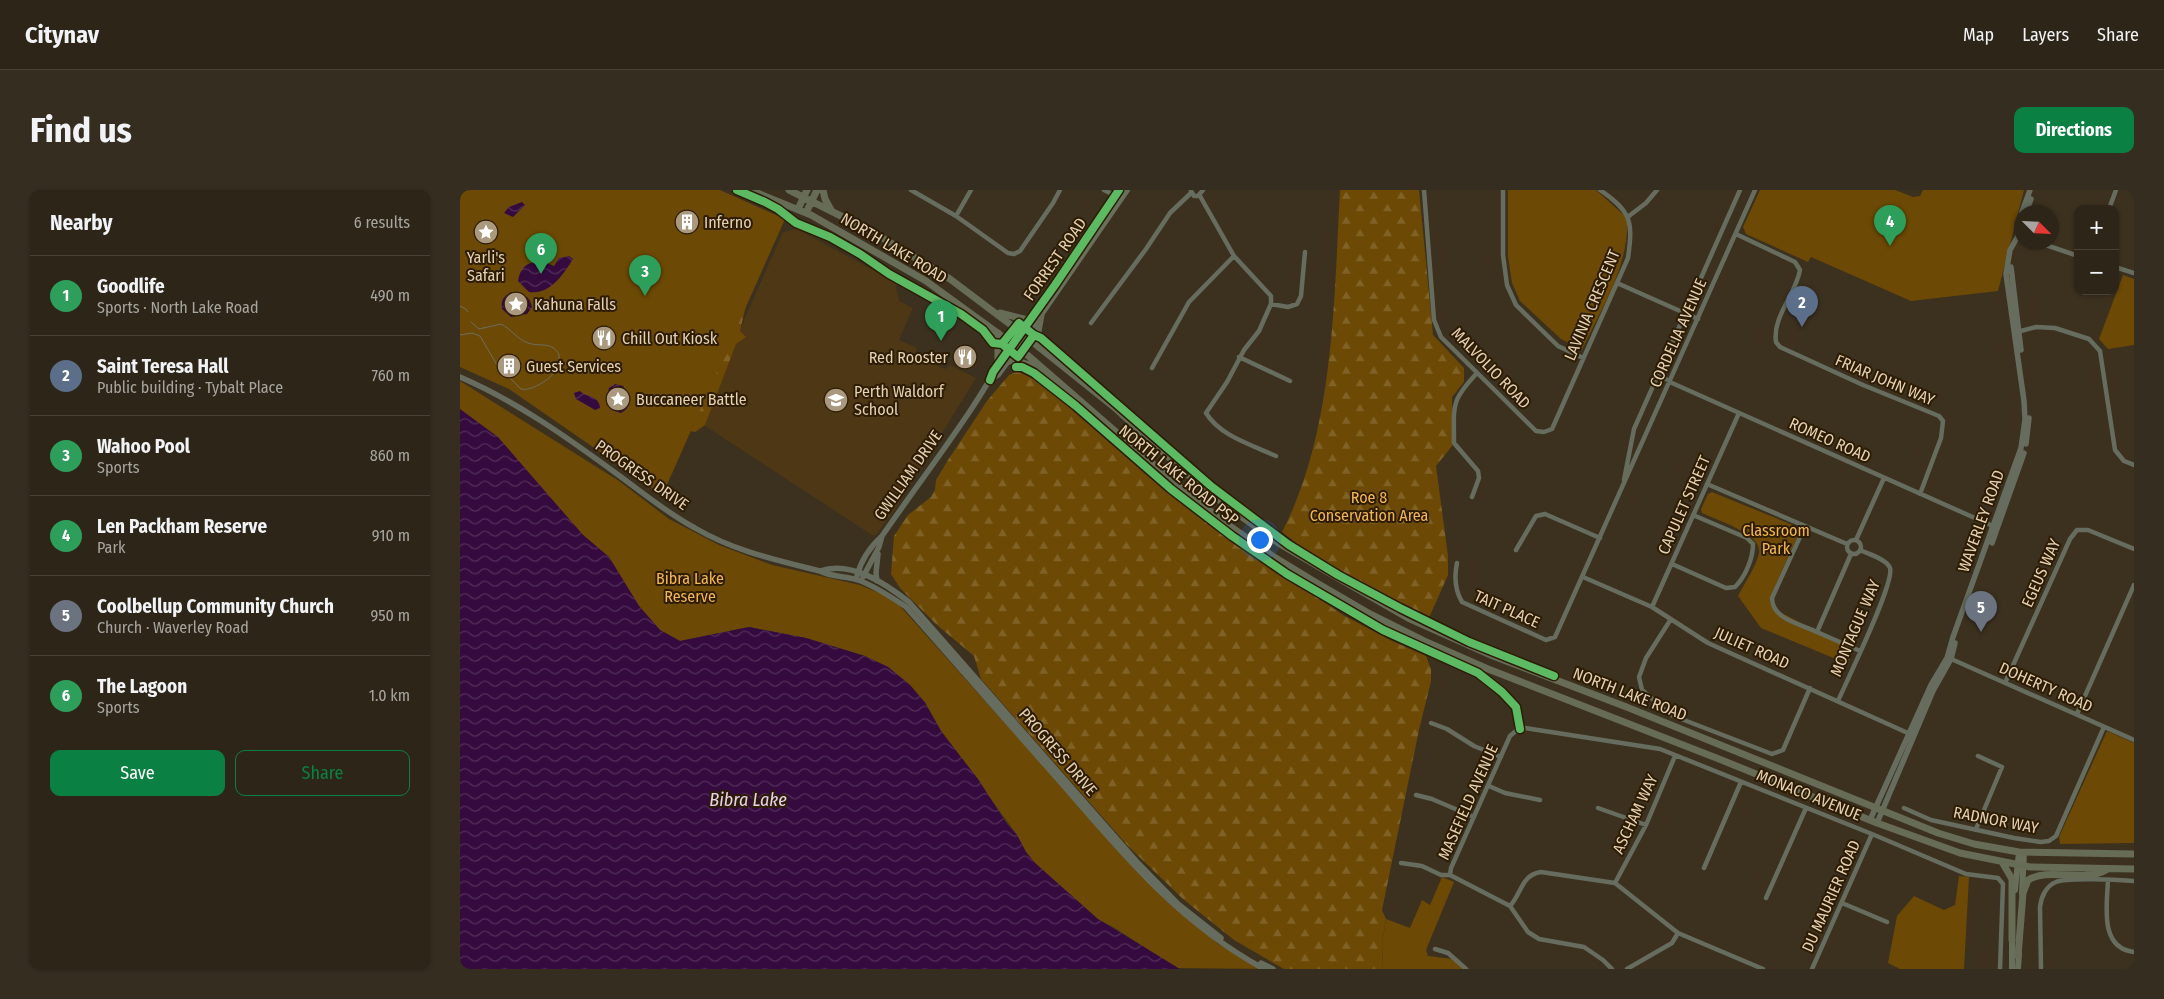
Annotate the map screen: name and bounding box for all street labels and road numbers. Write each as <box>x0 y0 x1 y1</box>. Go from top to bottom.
street label: NORTH LAKE ROAD <box>837 209 951 287</box>
street label: FORREST ROAD <box>1020 214 1090 304</box>
street label: LAVINIA CRESCENT <box>1560 246 1624 363</box>
street label: CORDELIA AVENUE <box>1645 276 1711 390</box>
street label: MALVOLIO ROAD <box>1448 324 1534 412</box>
street label: FRIAR JOHN WAY <box>1833 351 1938 409</box>
street label: ROMEO ROAD <box>1786 414 1874 466</box>
street label: NORTH LAKE ROAD PSP <box>1115 421 1243 529</box>
street label: GWILLIAM DRIVE <box>870 426 946 524</box>
street label: PROGRESS DRIVE <box>592 436 692 514</box>
street label: CAPULET STREET <box>1654 452 1715 557</box>
street label: WAVERLEY ROAD <box>1954 467 2008 575</box>
street label: EGEUS WAY <box>2018 536 2064 610</box>
street label: MONTAGUE WAY <box>1826 577 1884 679</box>
street label: TAIT PLACE <box>1471 586 1543 632</box>
street label: JULIET ROAD <box>1712 623 1792 673</box>
street label: DOHERTY ROAD <box>1996 658 2096 716</box>
street label: NORTH LAKE ROAD <box>1570 664 1690 724</box>
street label: PROGRESS DRIVE <box>1015 704 1101 800</box>
street label: MASEFIELD AVENUE <box>1434 741 1502 863</box>
street label: MONACO AVENUE <box>1754 765 1864 825</box>
street label: ASCHAM WAY <box>1608 771 1662 857</box>
street label: RADNOR WAY <box>1952 802 2040 838</box>
street label: DU MAURIER ROAD <box>1798 837 1864 955</box>

